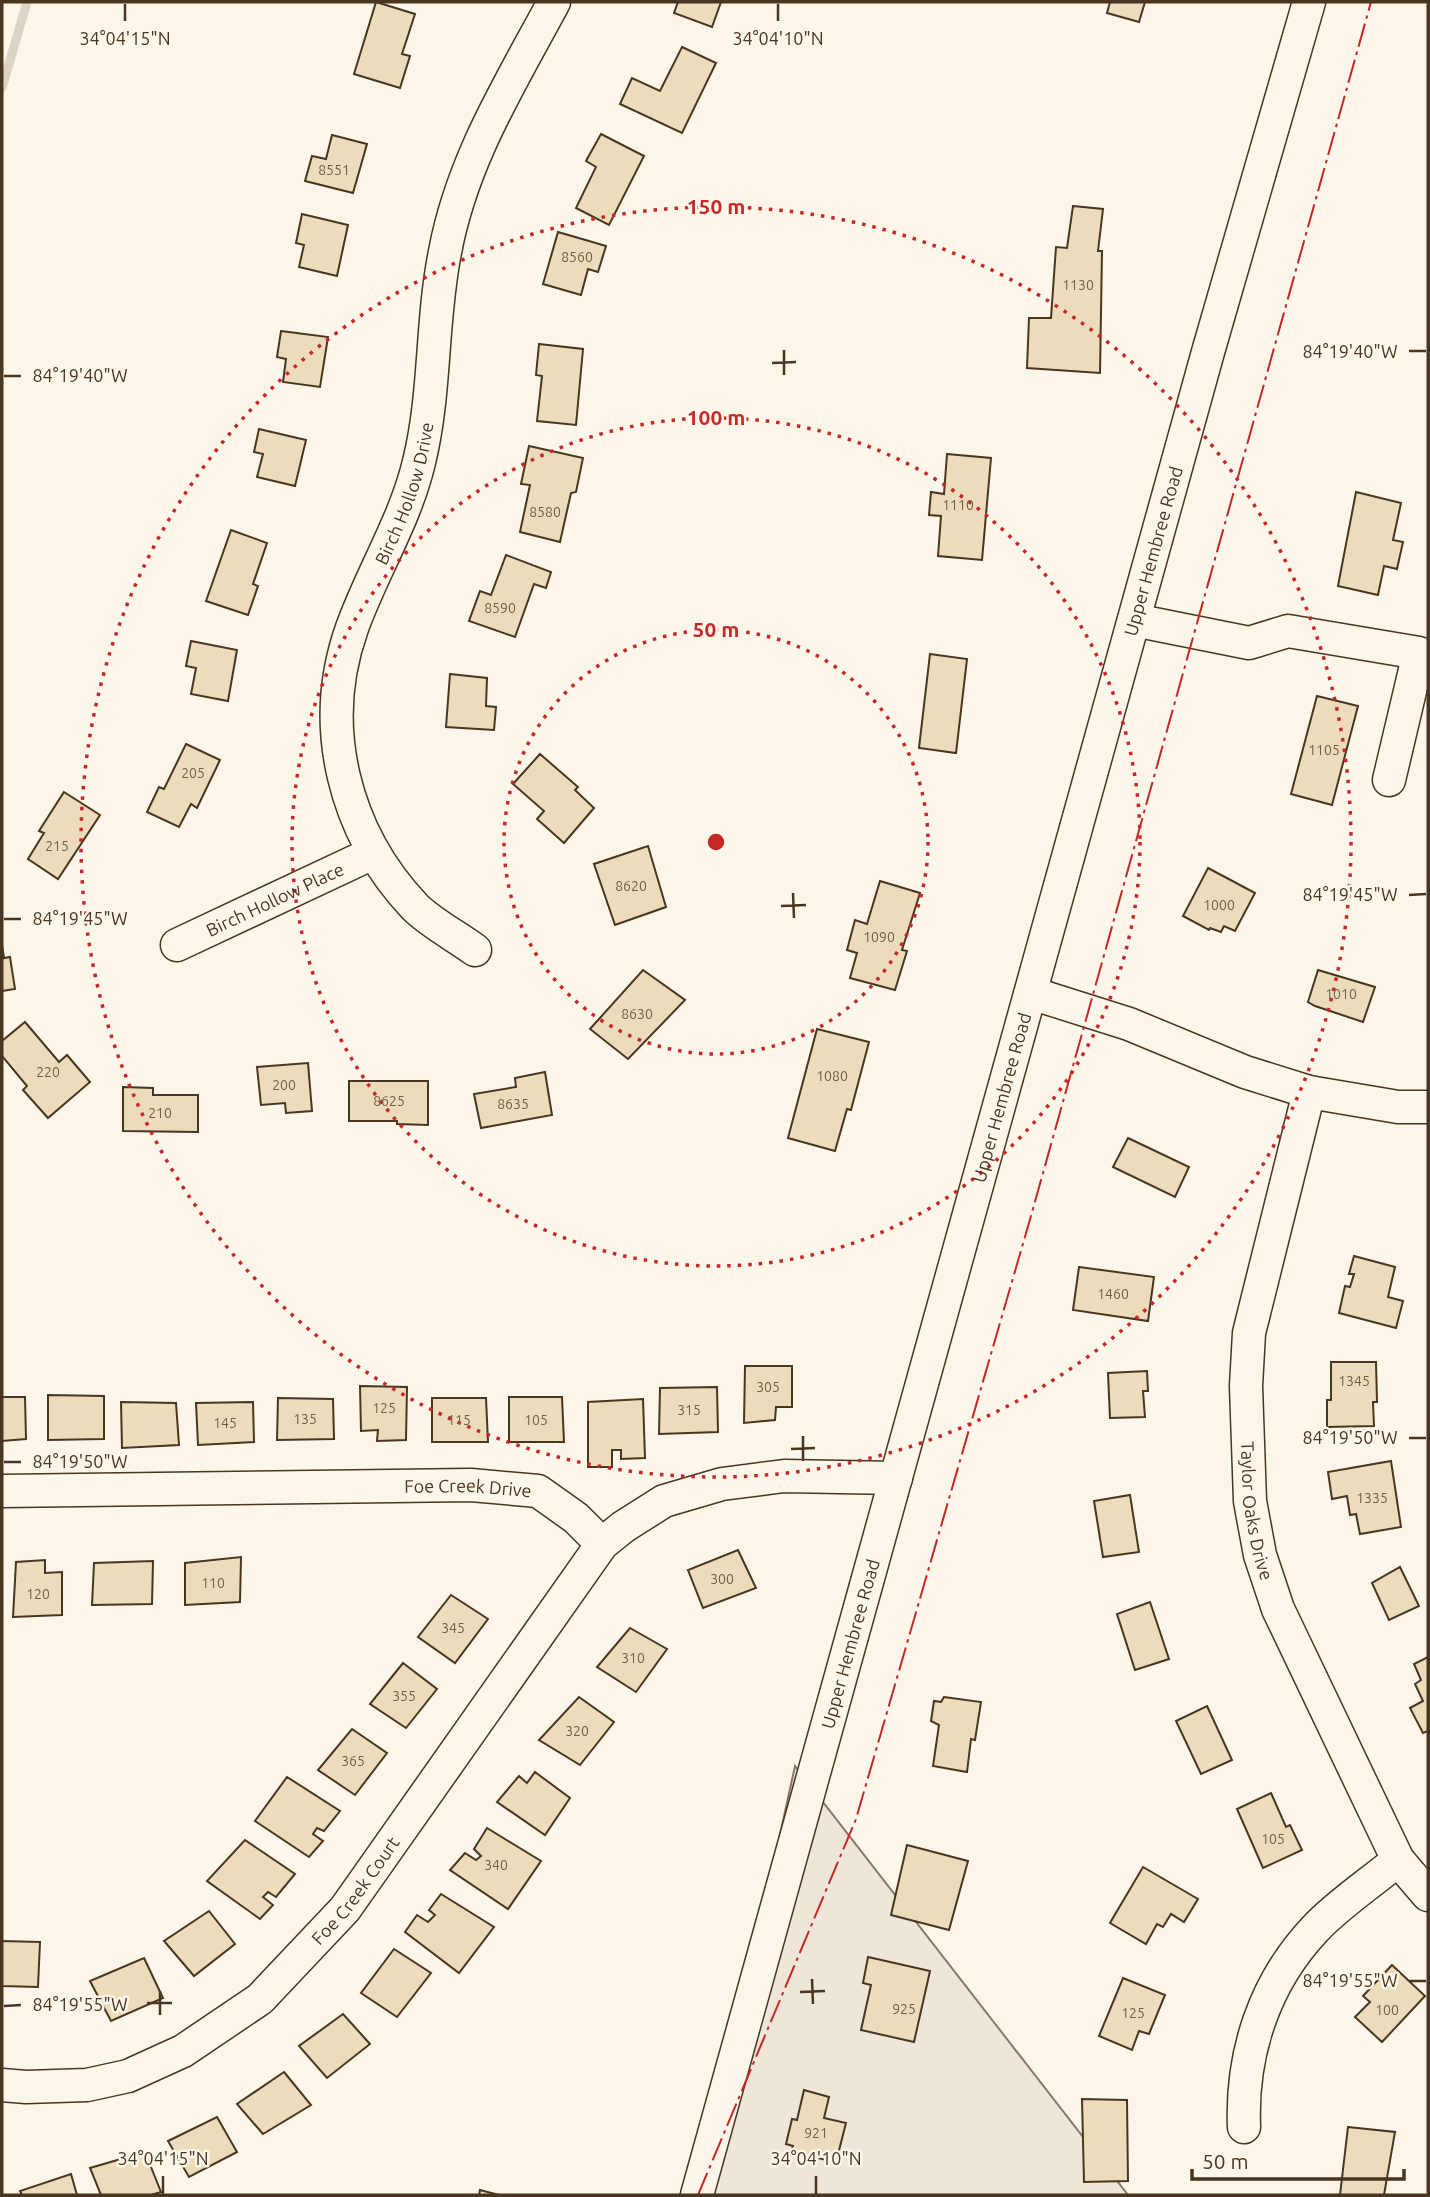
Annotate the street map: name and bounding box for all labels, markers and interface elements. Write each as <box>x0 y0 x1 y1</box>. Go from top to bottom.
text: 34°04'15"N <box>79 28 171 48</box>
text: 34°04'10"N <box>732 28 824 48</box>
house number: 8551 <box>318 162 350 178</box>
text: 150 m <box>687 194 745 218</box>
house number: 8560 <box>561 249 593 265</box>
house number: 1130 <box>1062 277 1094 293</box>
text: 84°19'40"W <box>1302 341 1398 361</box>
text: 84°19'40"W <box>32 365 128 385</box>
text: 100 m <box>687 405 745 429</box>
street label: Birch Hollow Drive <box>371 421 436 568</box>
street label: Upper Hembree Road <box>1120 464 1186 638</box>
house number: 1110 <box>942 497 974 513</box>
house number: 8580 <box>529 504 561 520</box>
house number: 8590 <box>484 600 516 616</box>
text: 50 m <box>693 617 739 641</box>
house number: 1105 <box>1308 742 1340 758</box>
house number: 205 <box>181 765 205 781</box>
centre of rings <box>704 830 728 854</box>
house number: 215 <box>45 838 69 854</box>
street label: Birch Hollow Place <box>203 858 347 940</box>
house number: 8620 <box>615 878 647 894</box>
text: 84°19'45"W <box>1302 884 1398 904</box>
house number: 1000 <box>1203 897 1235 913</box>
text: 84°19'45"W <box>32 908 128 928</box>
house number: 1090 <box>863 929 895 945</box>
house number: 1010 <box>1325 986 1357 1002</box>
house number: 8630 <box>621 1006 653 1022</box>
street label: Upper Hembree Road <box>968 1010 1034 1184</box>
house number: 220 <box>36 1064 60 1080</box>
house number: 1080 <box>816 1068 848 1084</box>
house number: 200 <box>272 1077 296 1093</box>
house number: 8625 <box>373 1093 405 1109</box>
house number: 8635 <box>497 1096 529 1112</box>
house number: 210 <box>148 1105 172 1121</box>
house number: 1460 <box>1097 1286 1129 1302</box>
house number: 1345 <box>1338 1373 1370 1389</box>
house number: 305 <box>756 1379 780 1395</box>
house number: 125 <box>372 1400 396 1416</box>
house number: 315 <box>677 1402 701 1418</box>
house number: 135 <box>293 1411 317 1427</box>
house number: 115 <box>447 1412 471 1428</box>
house number: 105 <box>524 1412 548 1428</box>
house number: 145 <box>213 1415 237 1431</box>
text: 84°19'50"W <box>1302 1427 1398 1447</box>
street label: Taylor Oaks Drive <box>1238 1441 1278 1583</box>
text: 84°19'50"W <box>32 1451 128 1471</box>
street label: Foe Creek Drive <box>404 1475 532 1500</box>
house number: 1335 <box>1356 1490 1388 1506</box>
street label: Upper Hembree Road <box>817 1557 883 1731</box>
house number: 300 <box>710 1571 734 1587</box>
house number: 110 <box>201 1575 225 1591</box>
house number: 120 <box>26 1586 50 1602</box>
house number: 345 <box>441 1620 465 1636</box>
house number: 310 <box>621 1650 645 1666</box>
house number: 355 <box>392 1688 416 1704</box>
house number: 320 <box>565 1723 589 1739</box>
house number: 365 <box>341 1753 365 1769</box>
house number: 105 <box>1261 1831 1285 1847</box>
street label: Foe Creek Court <box>307 1833 403 1948</box>
house number: 340 <box>484 1857 508 1873</box>
text: 84°19'55"W <box>1302 1970 1398 1990</box>
text: 84°19'55"W <box>32 1994 128 2014</box>
house number: 925 <box>892 2001 916 2017</box>
house number: 100 <box>1375 2002 1399 2018</box>
house number: 125 <box>1121 2005 1145 2021</box>
house number: 921 <box>804 2125 828 2141</box>
scale bar <box>1192 2138 1404 2182</box>
text: 34°04'15"N <box>117 2148 209 2168</box>
text: 34°04'10"N <box>770 2148 862 2168</box>
text: 50 m <box>1202 2149 1249 2173</box>

